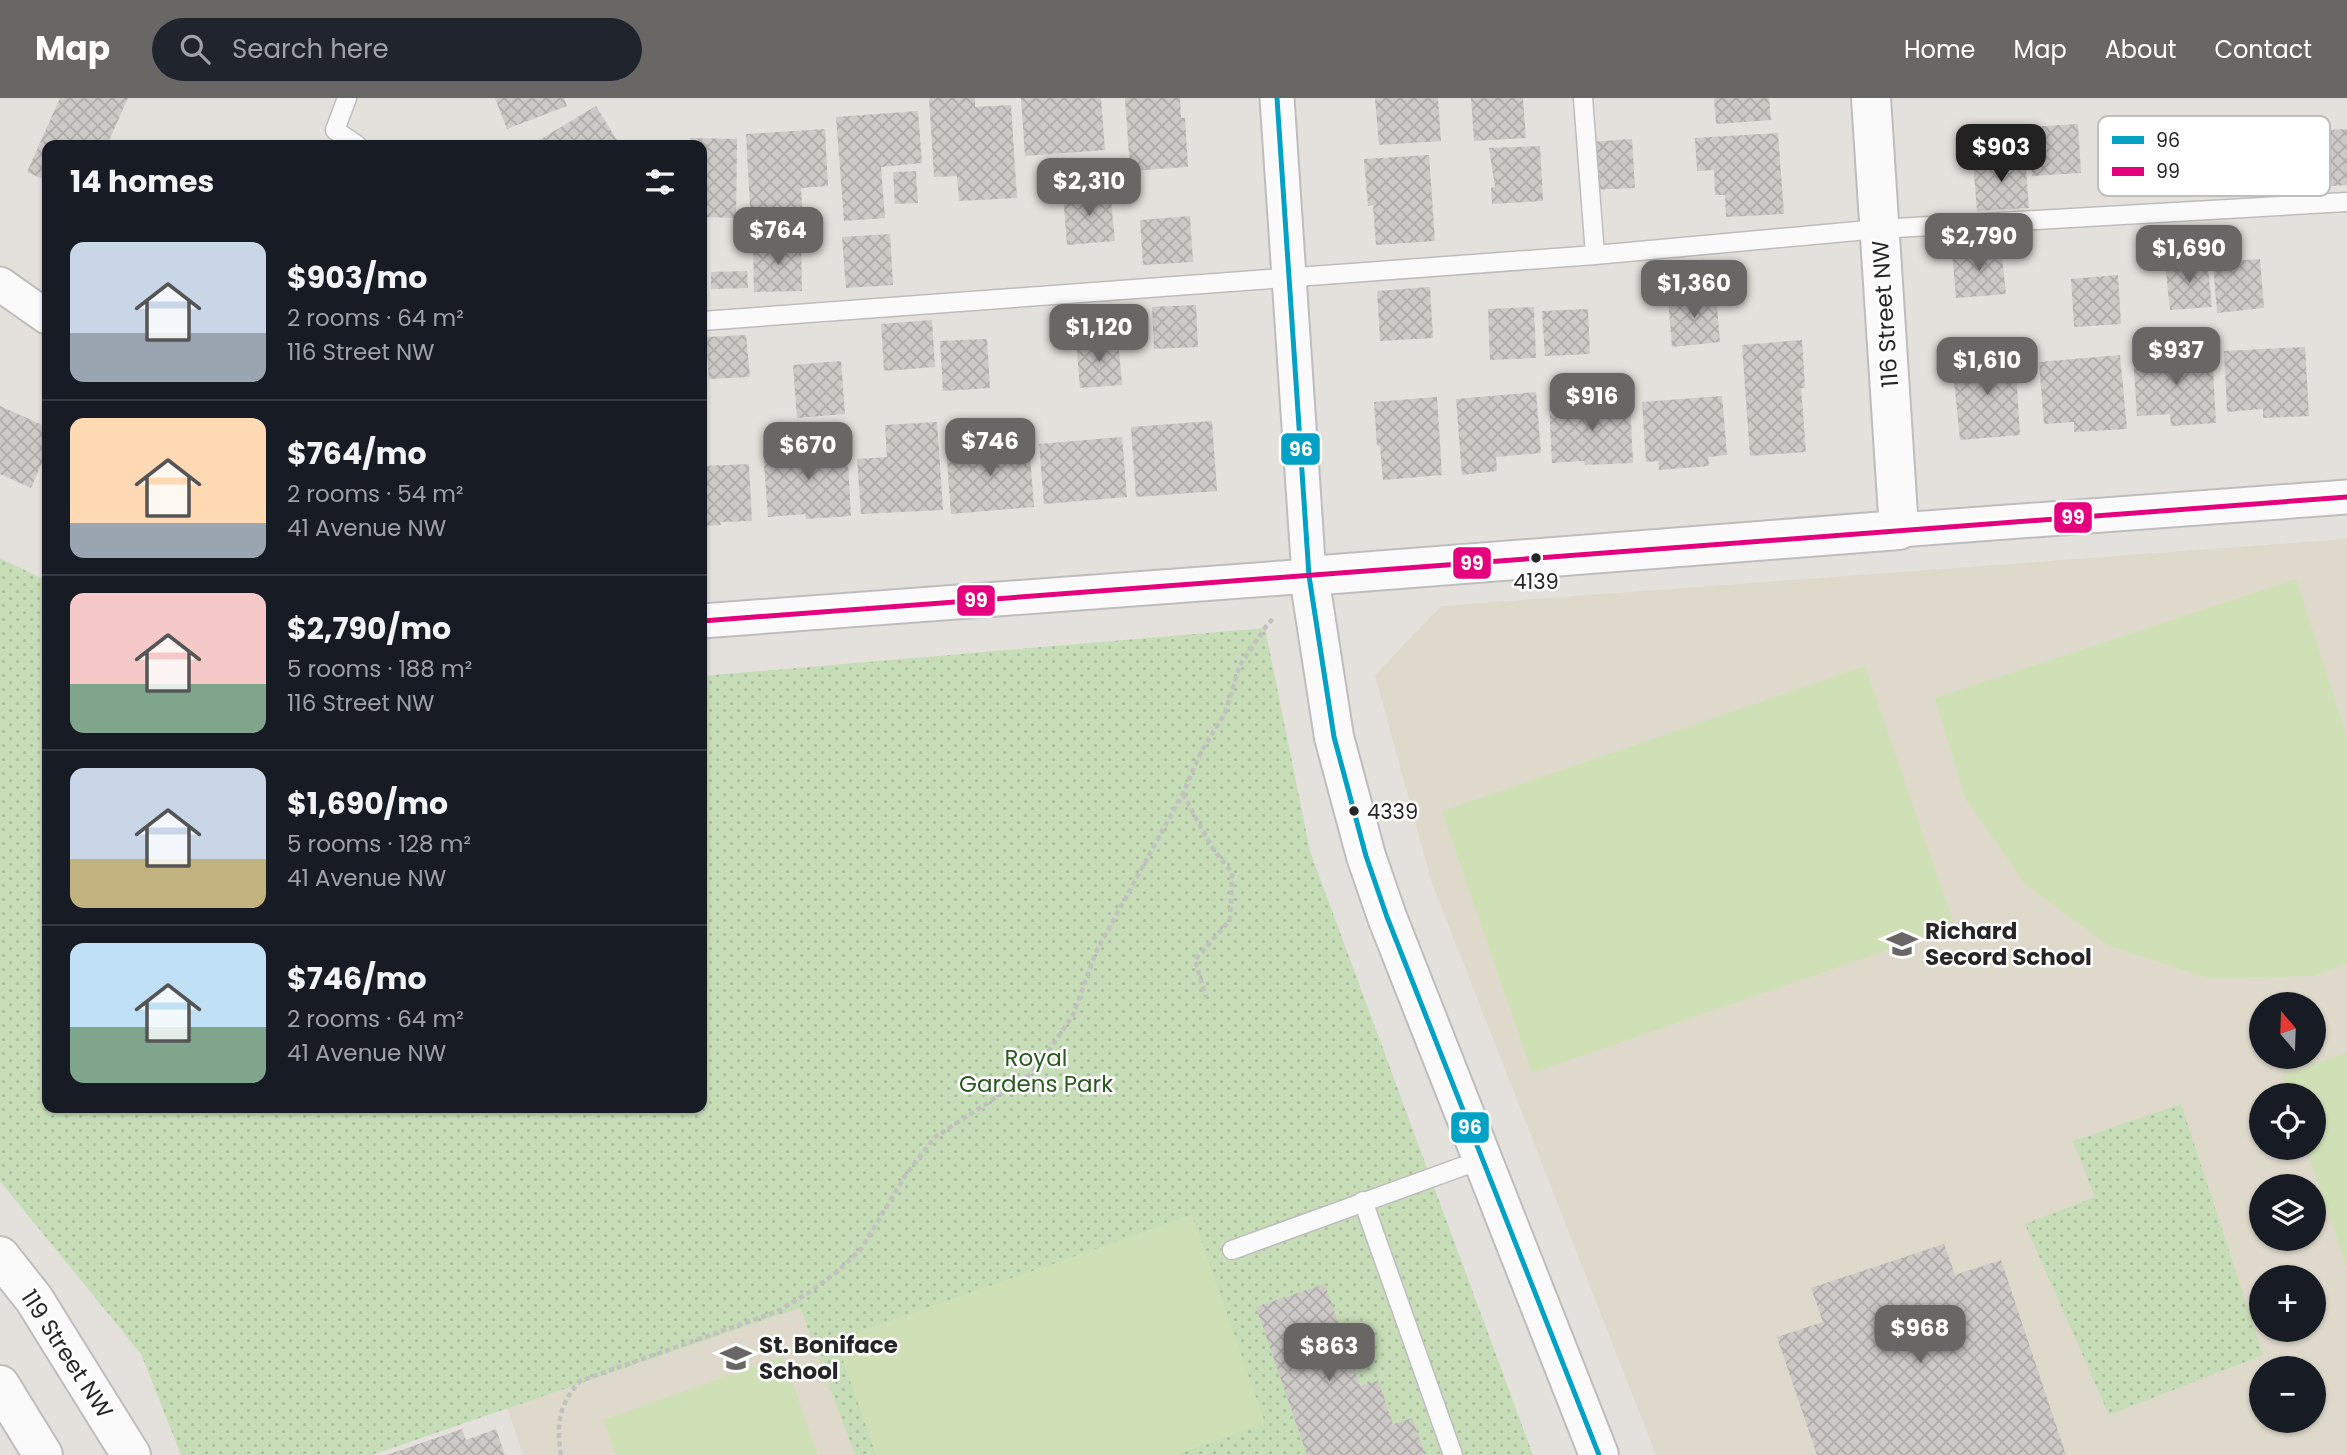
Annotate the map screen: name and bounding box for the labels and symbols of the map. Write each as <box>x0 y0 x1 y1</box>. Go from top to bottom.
legend <box>2098 116 2330 196</box>
pin: $903 <box>1960 125 2042 184</box>
text: 96 <box>2156 127 2180 154</box>
pin: $2,310 <box>1032 158 1146 218</box>
text: 99 <box>2156 158 2180 185</box>
pin: $764 <box>737 208 819 267</box>
pin: $2,790 <box>1922 214 2036 273</box>
pin: $1,690 <box>2132 226 2246 285</box>
street label: 116 Street NW <box>1864 239 1906 389</box>
pin: $1,360 <box>1637 260 1751 320</box>
pin: $1,120 <box>1042 304 1156 364</box>
pin: $937 <box>2135 328 2217 387</box>
pin: $1,610 <box>1930 338 2044 397</box>
pin: $916 <box>1551 374 1633 433</box>
pin: $746 <box>949 418 1031 478</box>
pin: $670 <box>767 422 849 482</box>
line badge: 96 <box>1280 432 1321 466</box>
text: 96 <box>1289 436 1313 463</box>
line badge: 99 <box>2053 501 2093 534</box>
text: 99 <box>2061 504 2085 531</box>
line badge: 99 <box>1452 546 1492 580</box>
text: 99 <box>1460 550 1484 577</box>
marker: 4139 <box>1529 551 1543 565</box>
place label: 4139 <box>1513 567 1559 596</box>
line badge: 99 <box>956 584 996 617</box>
text: 99 <box>964 587 988 614</box>
place label: 4339 <box>1367 797 1418 826</box>
marker: 4339 <box>1347 804 1361 818</box>
place label: Richard Secord School <box>1925 915 2092 973</box>
school or university icon: Richard Secord School <box>1885 927 1919 961</box>
north arrow <box>2249 992 2326 1069</box>
park label: Royal Gardens Park <box>959 1042 1113 1100</box>
line badge: 96 <box>1450 1111 1490 1144</box>
text: 96 <box>1458 1114 1482 1141</box>
street label: 119 Street NW <box>13 1283 121 1425</box>
pin: $968 <box>1879 1306 1961 1365</box>
pin: $863 <box>1288 1324 1370 1383</box>
place label: St. Boniface School <box>759 1329 898 1387</box>
school or university icon: St. Boniface School <box>719 1341 753 1375</box>

